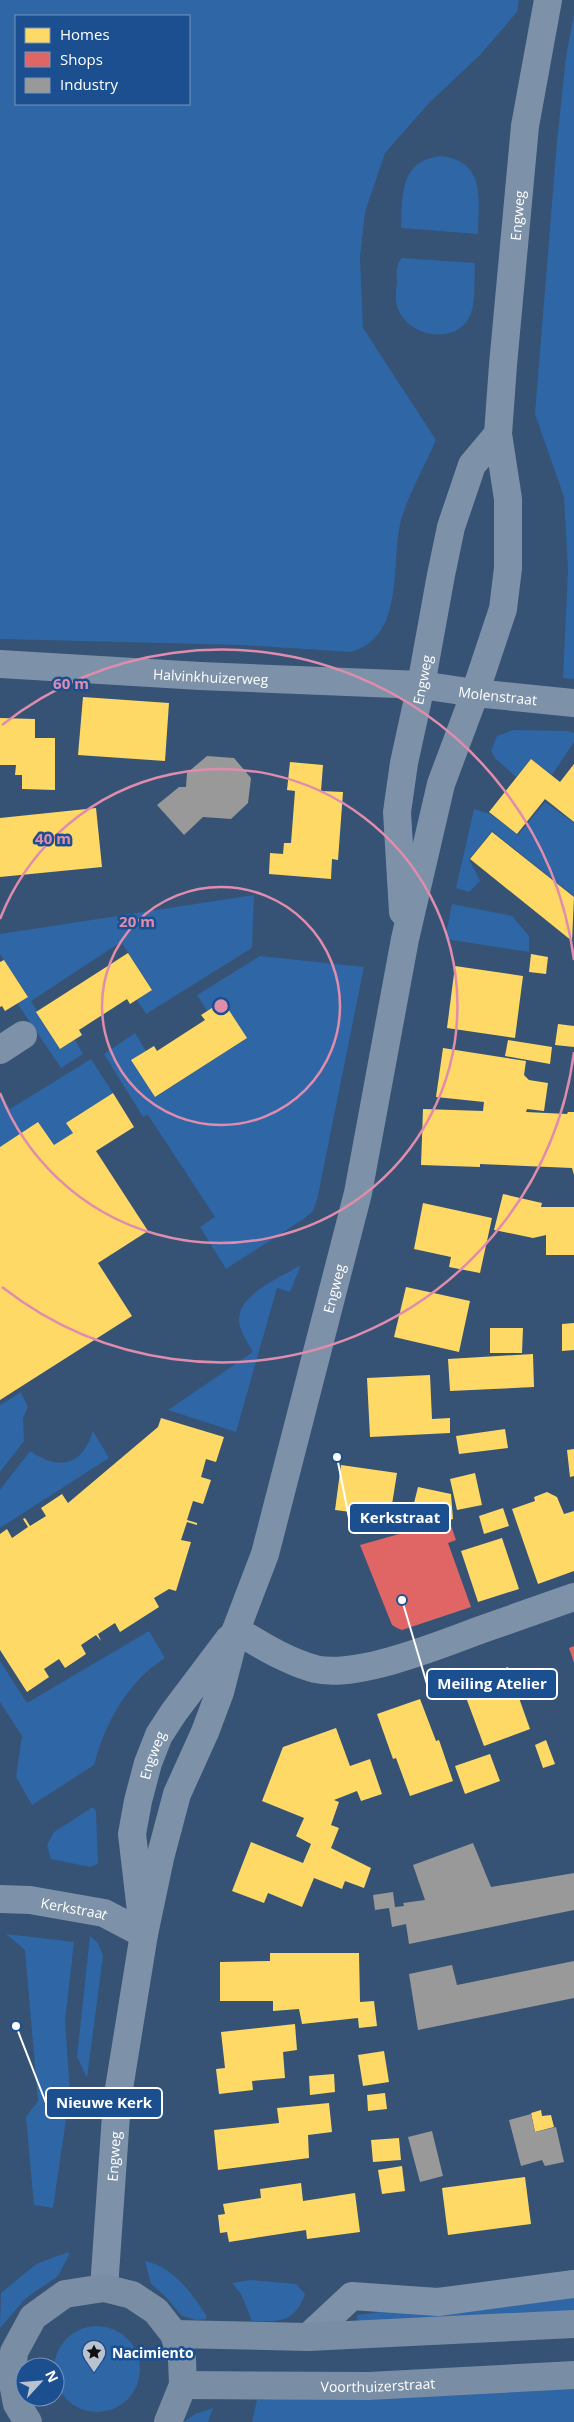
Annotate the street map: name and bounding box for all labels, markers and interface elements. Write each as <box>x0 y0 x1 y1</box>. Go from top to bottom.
legend <box>15 15 190 105</box>
text: Homes <box>60 24 110 44</box>
text: Shops <box>60 49 103 69</box>
text: Industry <box>60 74 118 94</box>
street label: Engweg <box>505 189 529 241</box>
street label: Engweg <box>408 653 436 706</box>
street label: Halvinkhuizerweg <box>152 664 269 688</box>
text: 60 m <box>53 673 89 693</box>
street label: Molenstraat <box>457 681 538 709</box>
text: 40 m <box>35 828 71 848</box>
text: 20 m <box>119 911 155 931</box>
centre of rings <box>212 997 230 1015</box>
street label: Engweg <box>318 1261 349 1315</box>
callout: Kerkstraat <box>349 1503 450 1533</box>
text: Kerkstraat <box>360 1507 441 1527</box>
callout: Meiling Atelier <box>427 1669 557 1699</box>
text: Meiling Atelier <box>437 1673 547 1693</box>
street label: Engweg <box>135 1728 169 1781</box>
street label: Kerkstraat <box>39 1893 112 1923</box>
callout: Nieuwe Kerk <box>46 2088 162 2118</box>
text: Nieuwe Kerk <box>56 2092 153 2112</box>
street label: Engweg <box>102 2130 124 2182</box>
place icon: Nacimiento <box>81 2339 107 2373</box>
place label: Nacimiento <box>112 2343 194 2362</box>
north arrow <box>15 2357 65 2407</box>
text: N <box>41 2367 63 2385</box>
street label: Voorthuizerstraat <box>321 2373 436 2396</box>

